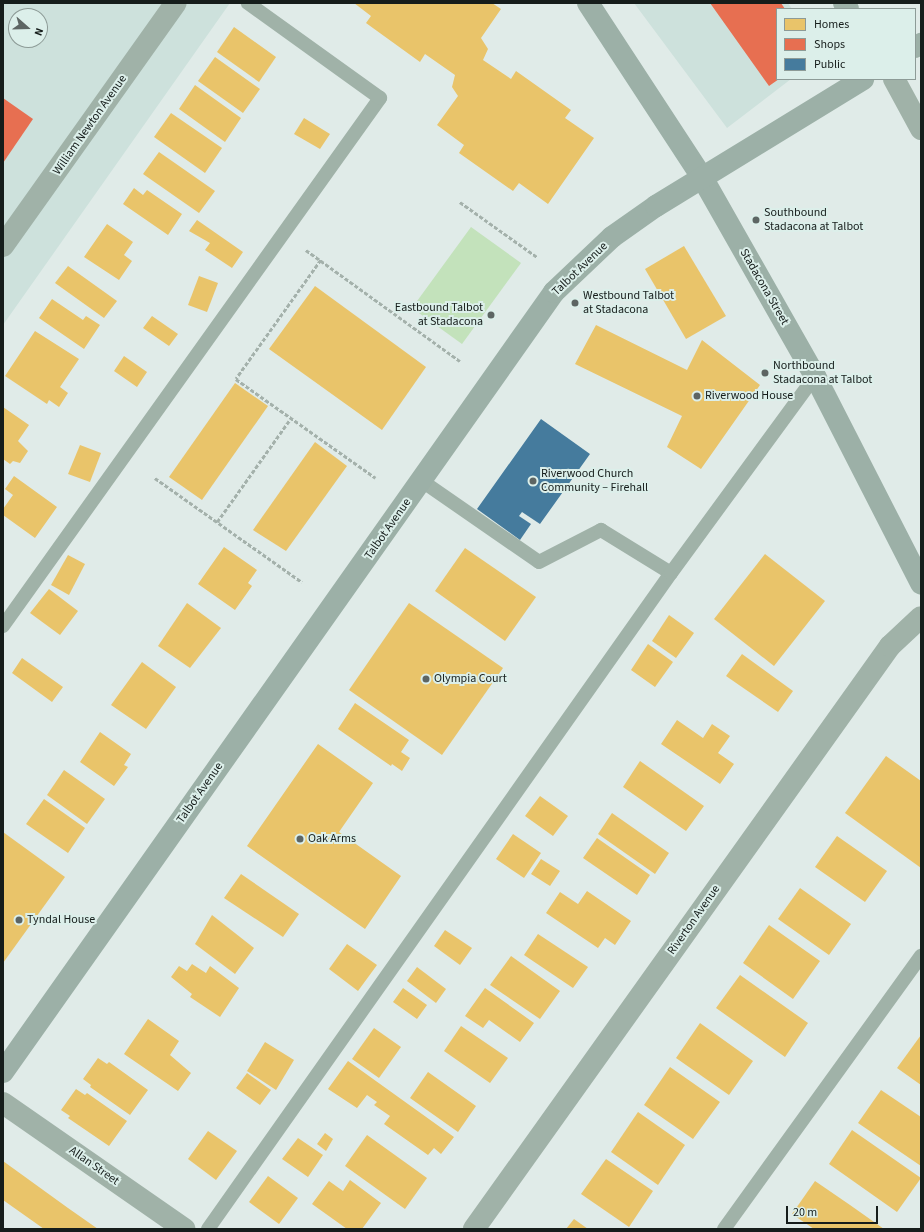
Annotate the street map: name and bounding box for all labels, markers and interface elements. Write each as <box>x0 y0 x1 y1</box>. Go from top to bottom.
north arrow <box>8 8 48 48</box>
legend <box>776 8 916 80</box>
text: Homes <box>814 16 849 33</box>
text: N <box>31 26 47 38</box>
text: Shops <box>814 36 845 53</box>
text: Public <box>814 56 845 73</box>
street label: William Newton Avenue <box>50 72 130 178</box>
place label: Southbound Stadacona at Talbot <box>764 206 863 234</box>
marker: Southbound Stadacona at Talbot <box>751 215 761 225</box>
street label: Talbot Avenue <box>549 239 611 299</box>
street label: Stadacona Street <box>736 246 792 328</box>
place label: Westbound Talbot at Stadacona <box>583 289 674 317</box>
marker: Westbound Talbot at Stadacona <box>570 298 580 308</box>
place label: Eastbound Talbot at Stadacona <box>395 301 483 329</box>
marker: Eastbound Talbot at Stadacona <box>486 310 496 320</box>
place label: Northbound Stadacona at Talbot <box>773 359 872 387</box>
marker: Northbound Stadacona at Talbot <box>760 368 770 378</box>
place label: Riverwood House <box>705 389 793 403</box>
marker: Riverwood House <box>692 391 702 401</box>
place label: Riverwood Church Community – Firehall <box>541 467 648 495</box>
marker: Riverwood Church Community – Firehall <box>528 476 538 486</box>
street label: Talbot Avenue <box>362 496 414 562</box>
place label: Olympia Court <box>434 672 507 686</box>
marker: Olympia Court <box>421 674 431 684</box>
street label: Talbot Avenue <box>174 760 226 826</box>
place label: Oak Arms <box>308 832 356 846</box>
marker: Oak Arms <box>295 834 305 844</box>
street label: Riverton Avenue <box>665 882 723 958</box>
place label: Tyndal House <box>27 913 95 927</box>
marker: Tyndal House <box>14 915 24 925</box>
street label: Allan Street <box>66 1144 122 1188</box>
scale bar <box>788 1198 880 1224</box>
text: 20 m <box>793 1204 817 1221</box>

